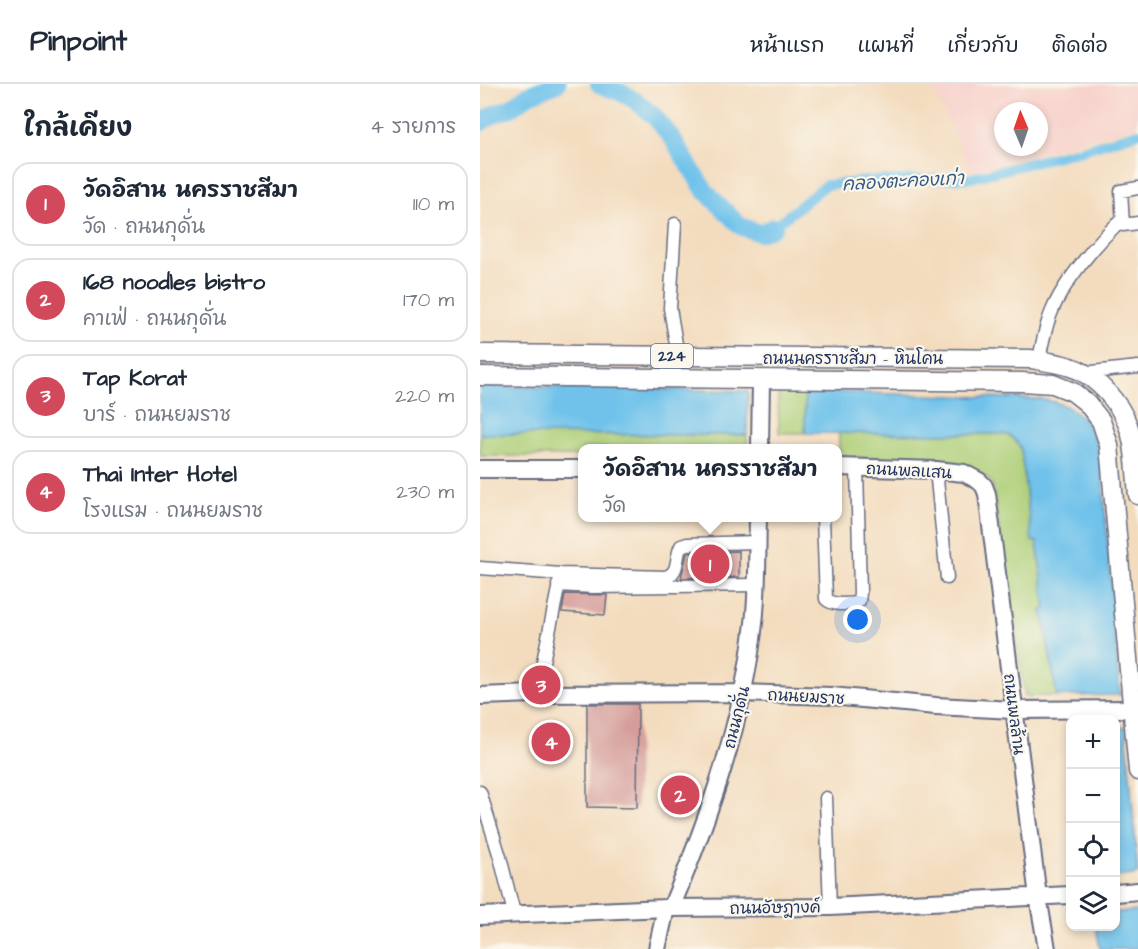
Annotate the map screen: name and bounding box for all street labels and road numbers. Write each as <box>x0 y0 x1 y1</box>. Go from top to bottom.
road number: 224 <box>651 344 693 368</box>
street label: ถนนนครราชสีมา - หินโคน <box>763 347 944 370</box>
street label: ถนนพลแสน <box>865 458 953 484</box>
street label: ถนนพลล้าน <box>998 672 1030 756</box>
street label: ถนนกุดั่น <box>714 682 757 751</box>
street label: ถนนยมราช <box>767 684 845 710</box>
street label: ถนนอัษฎางค์ <box>729 895 821 920</box>

